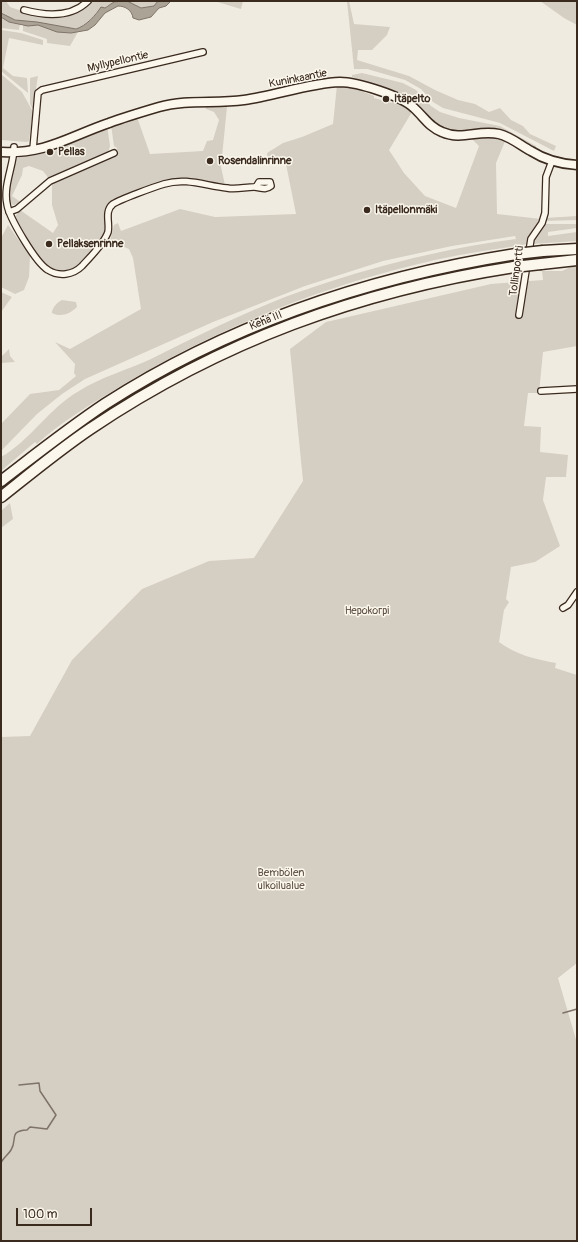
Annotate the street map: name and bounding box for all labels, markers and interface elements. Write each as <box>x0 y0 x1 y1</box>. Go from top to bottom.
street label: Myllypellontie <box>86 49 150 75</box>
street label: Kuninkaantie <box>268 67 328 91</box>
place label: Itäpelto <box>394 92 430 106</box>
marker: Itäpelto <box>381 94 391 104</box>
place label: Pellas <box>58 145 85 159</box>
marker: Pellas <box>45 147 55 157</box>
place label: Rosendalinrinne <box>218 154 291 168</box>
marker: Rosendalinrinne <box>205 156 215 166</box>
place label: Itäpellonmäki <box>375 203 437 217</box>
marker: Itäpellonmäki <box>362 205 372 215</box>
place label: Pellaksenrinne <box>57 237 123 251</box>
marker: Pellaksenrinne <box>44 239 54 249</box>
street label: Tollinportti <box>507 245 527 297</box>
street label: Kehä III <box>248 308 284 334</box>
park label: Hepokorpi <box>345 604 389 618</box>
park label: Bembölen ulkoilualue <box>257 866 305 892</box>
scale bar <box>18 1200 94 1226</box>
text: 100 m <box>23 1207 57 1222</box>

